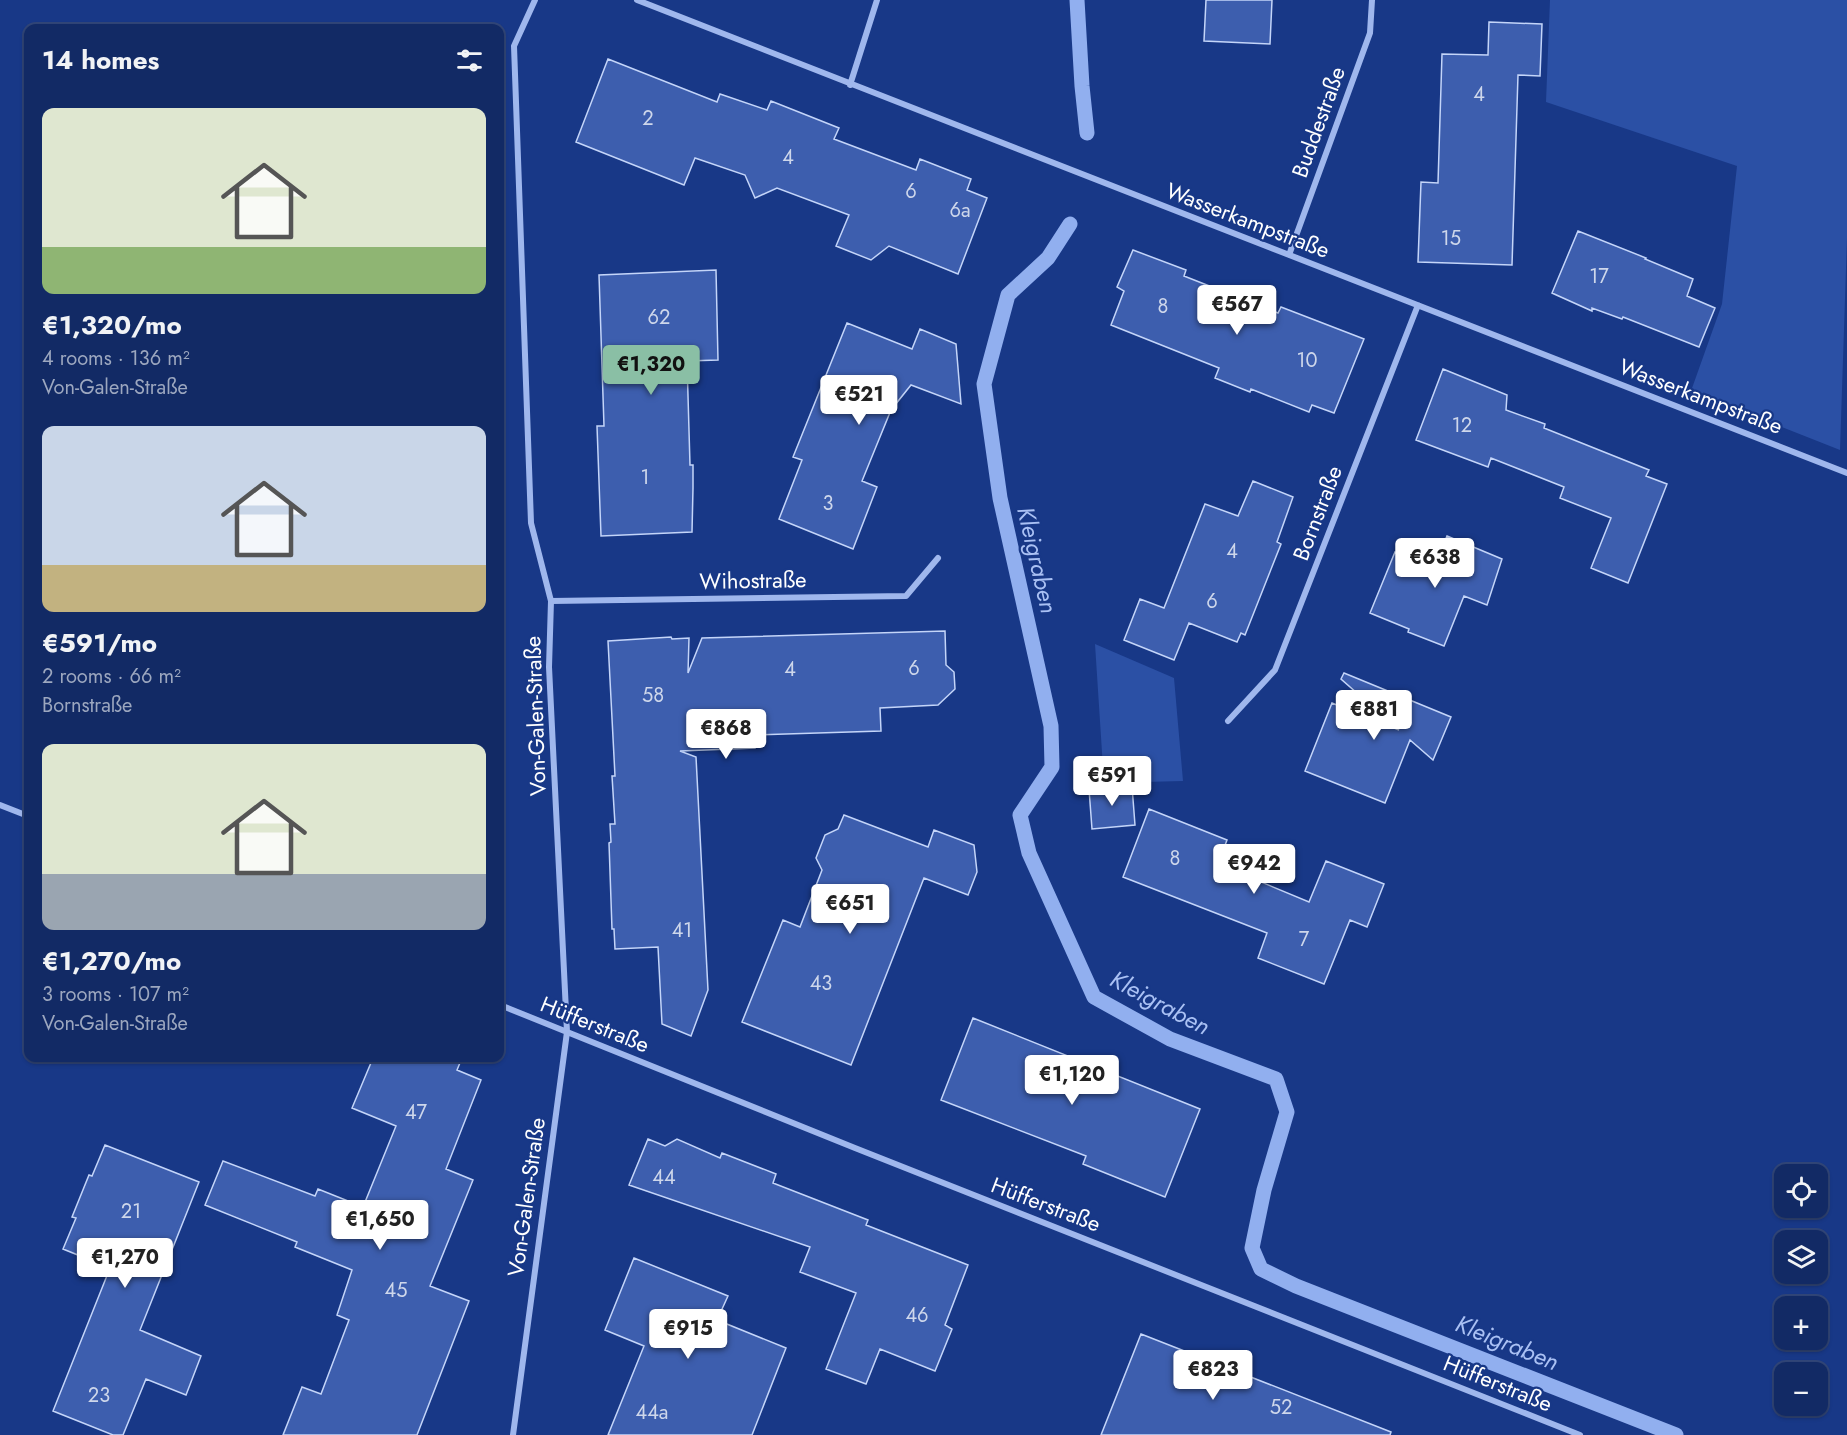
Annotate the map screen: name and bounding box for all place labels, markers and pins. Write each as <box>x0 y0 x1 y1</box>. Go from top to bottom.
pin: €567 <box>1201 285 1273 336</box>
pin: €1,320 <box>602 345 700 396</box>
pin: €521 <box>823 375 895 426</box>
pin: €638 <box>1399 538 1471 589</box>
pin: €881 <box>1338 690 1410 741</box>
pin: €868 <box>690 709 762 760</box>
pin: €591 <box>1076 756 1148 807</box>
pin: €942 <box>1218 844 1290 895</box>
pin: €651 <box>814 884 886 935</box>
pin: €1,120 <box>1023 1055 1121 1106</box>
pin: €1,650 <box>331 1200 429 1251</box>
pin: €1,270 <box>76 1238 174 1289</box>
pin: €915 <box>652 1309 724 1360</box>
pin: €823 <box>1177 1350 1249 1401</box>

